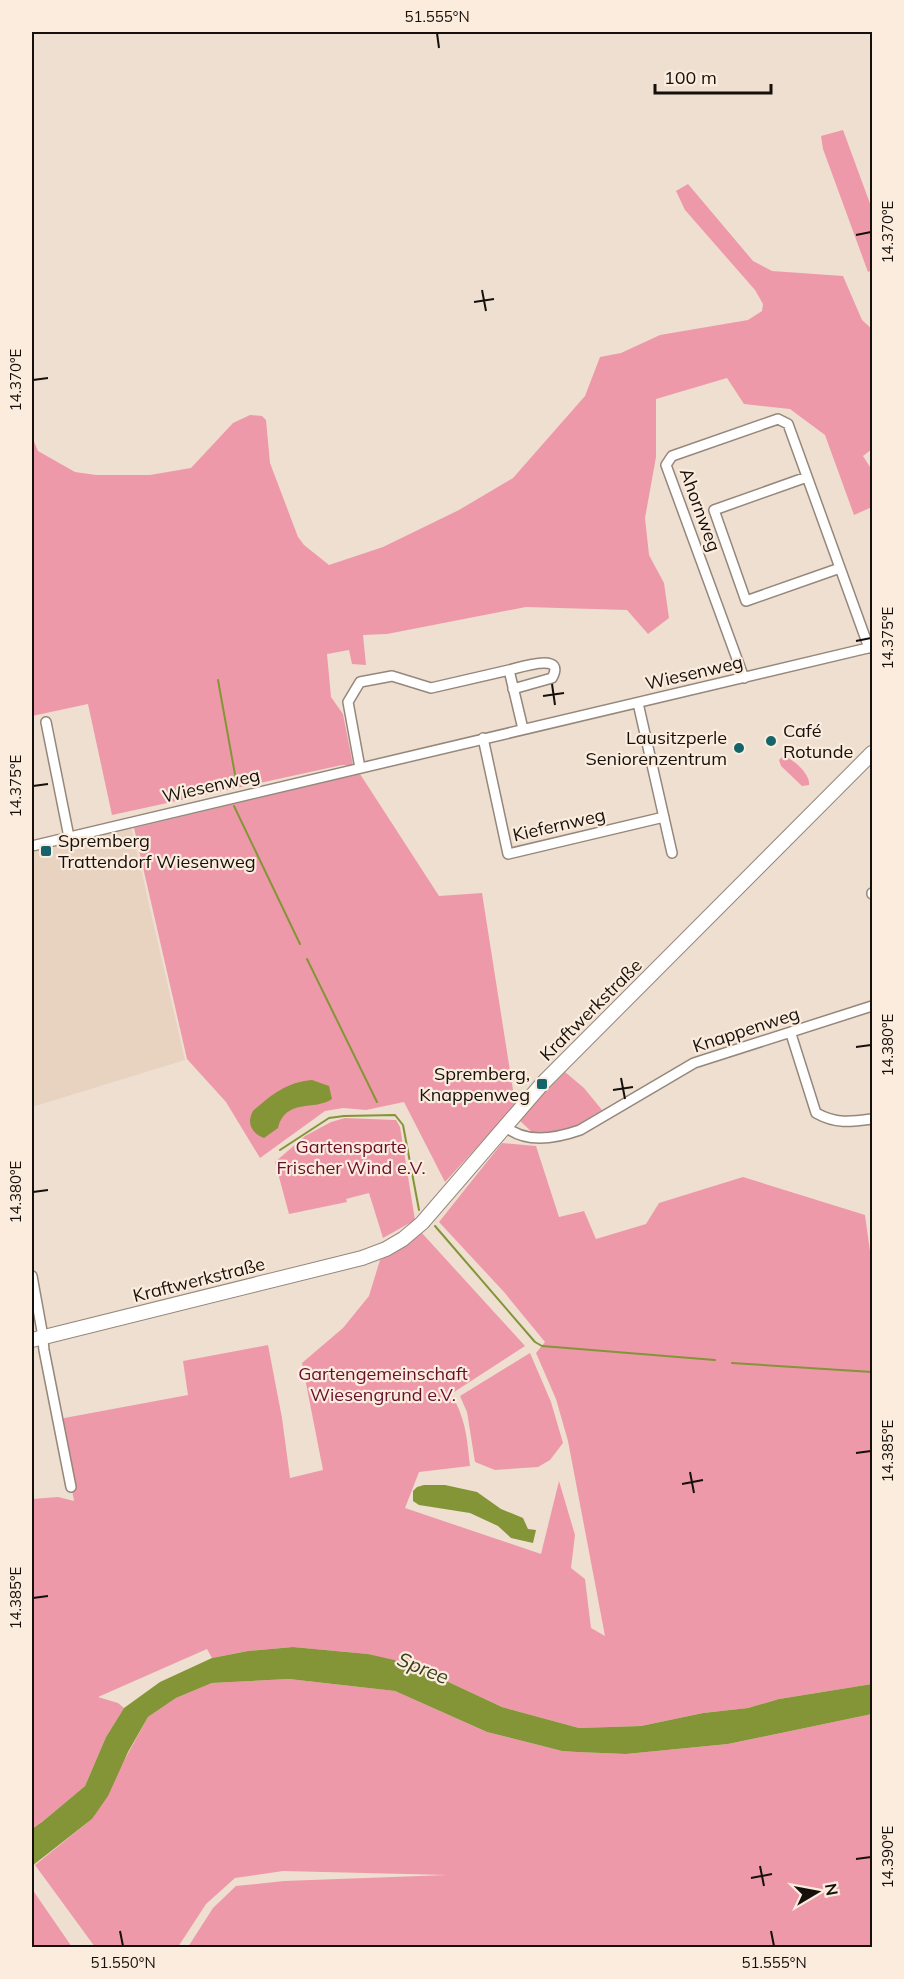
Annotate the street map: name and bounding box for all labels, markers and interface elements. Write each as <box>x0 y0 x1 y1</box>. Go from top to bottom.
text: 51.555°N <box>404 7 470 26</box>
scale bar <box>655 57 770 95</box>
text: 100 m <box>664 66 717 89</box>
text: 14.370°E <box>878 200 897 263</box>
text: 14.370°E <box>6 348 25 411</box>
street label: Ahornweg <box>675 465 726 555</box>
text: 14.375°E <box>878 606 897 669</box>
street label: Wiesenweg <box>643 650 745 695</box>
place label: Café Rotunde <box>783 719 853 763</box>
place label: Lausitzperle Seniorenzentrum <box>586 726 727 770</box>
marker: Café Rotunde <box>764 734 778 748</box>
marker: Lausitzperle Seniorenzentrum <box>732 741 746 755</box>
text: 14.375°E <box>6 754 25 817</box>
street label: Wiesenweg <box>160 763 262 808</box>
street label: Kiefernweg <box>510 803 607 846</box>
place label: Spremberg Trattendorf Wiesenweg <box>58 829 256 873</box>
marker: Spremberg Trattendorf Wiesenweg <box>39 844 53 858</box>
street label: Kraftwerkstraße <box>535 954 647 1066</box>
street label: Knappenweg <box>690 1001 802 1058</box>
text: 14.380°E <box>878 1013 897 1076</box>
place label: Spremberg, Knappenweg <box>419 1062 530 1106</box>
marker: Spremberg, Knappenweg <box>535 1077 549 1091</box>
park label: Gartensparte Frischer Wind e.V. <box>276 1135 426 1179</box>
text: 14.380°E <box>6 1160 25 1223</box>
street label: Kraftwerkstraße <box>130 1252 267 1307</box>
park label: Gartengemeinschaft Wiesengrund e.V. <box>298 1362 468 1406</box>
text: 14.385°E <box>878 1419 897 1482</box>
text: 14.385°E <box>6 1566 25 1629</box>
water label: Spree <box>394 1646 453 1689</box>
text: 14.390°E <box>878 1825 897 1888</box>
north arrow <box>787 1862 847 1922</box>
text: N <box>821 1882 843 1897</box>
text: 51.550°N <box>90 1953 156 1972</box>
text: 51.555°N <box>741 1953 807 1972</box>

